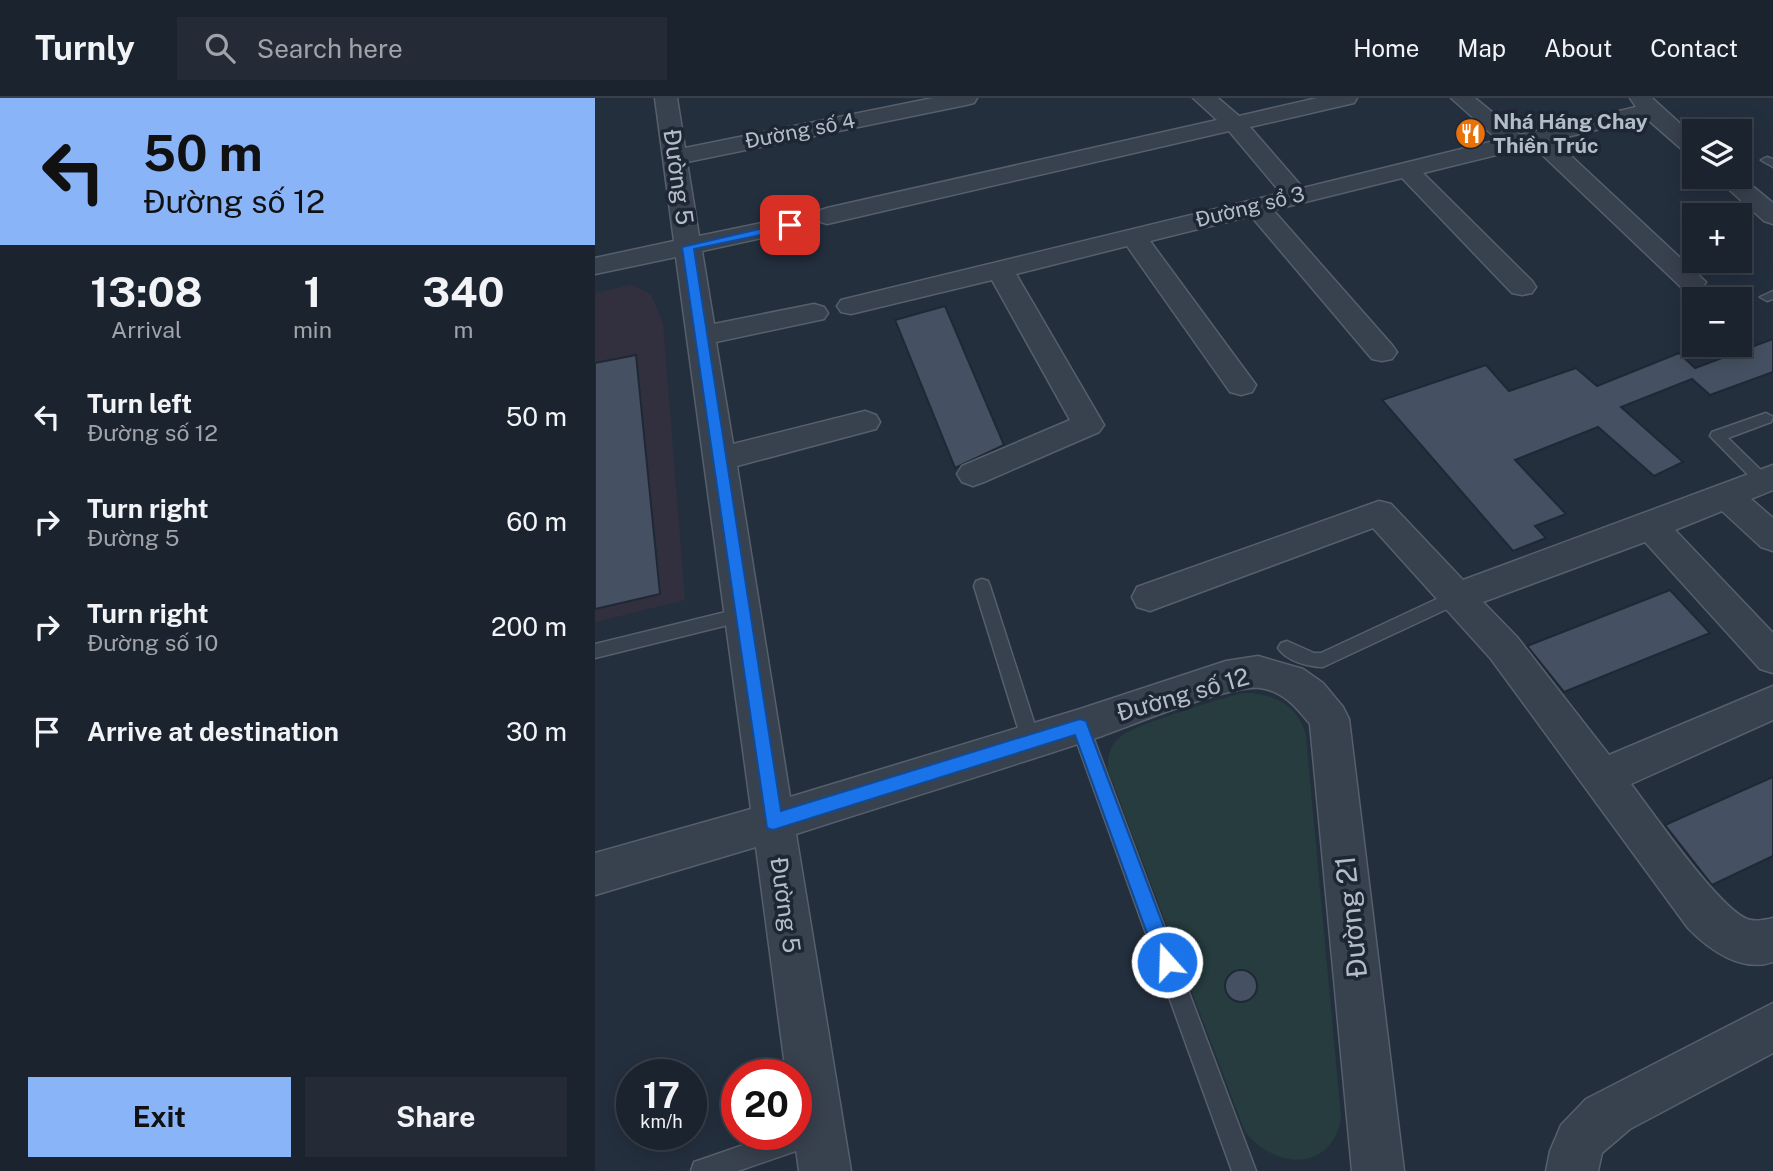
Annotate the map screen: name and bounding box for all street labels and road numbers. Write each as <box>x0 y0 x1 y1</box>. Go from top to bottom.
street label: Đường số 4 <box>743 108 857 153</box>
street label: Đường 5 <box>658 127 700 227</box>
street label: Đường sổ 3 <box>1193 181 1307 232</box>
street label: Đường số 12 <box>1113 662 1252 726</box>
street label: Đường 21 <box>1328 854 1373 980</box>
street label: Đường 5 <box>765 855 807 955</box>

